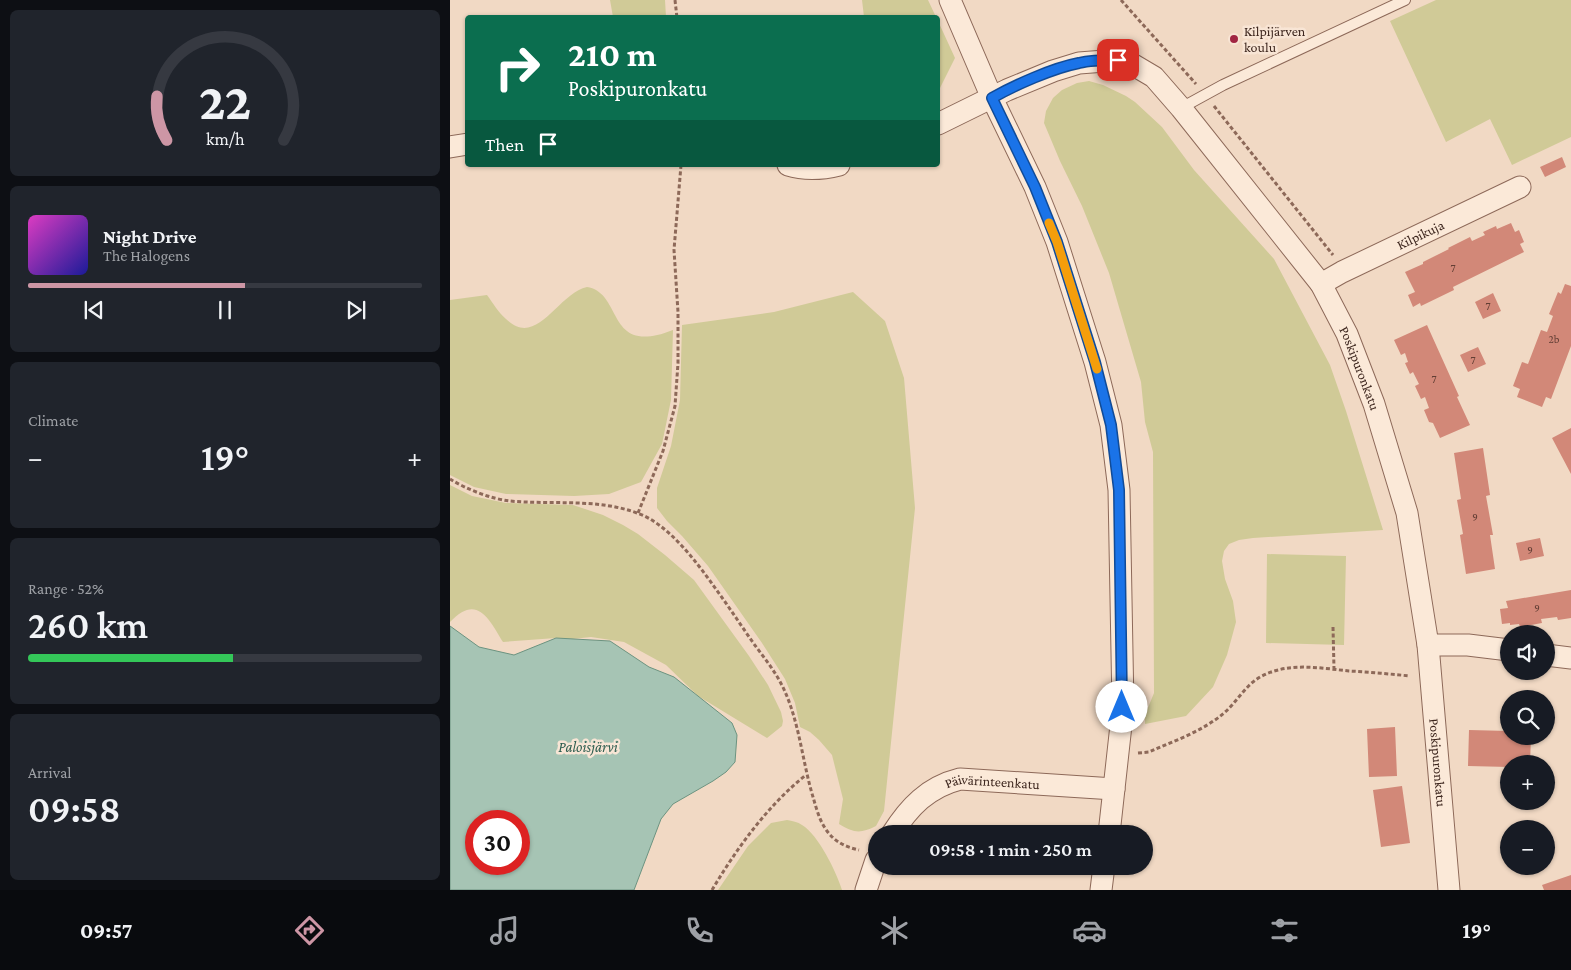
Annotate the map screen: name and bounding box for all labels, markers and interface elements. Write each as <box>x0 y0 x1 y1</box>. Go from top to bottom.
place label: Kilpijärven koulu <box>1244 23 1306 55</box>
marker: Kilpijärven koulu <box>1228 33 1240 45</box>
icon: right <box>485 35 550 100</box>
text: 210 m <box>568 35 657 74</box>
pin <box>1097 39 1139 81</box>
icon: arrive <box>1104 46 1132 74</box>
text: 22 <box>199 72 251 130</box>
text: Poskipuronkatu <box>568 76 707 101</box>
text: km/h <box>206 129 245 149</box>
icon: arrive <box>534 130 562 158</box>
text: Then <box>485 134 524 155</box>
street label: Kilpikuja <box>1394 216 1447 253</box>
text: Night Drive <box>103 226 196 247</box>
text: The Halogens <box>103 247 190 264</box>
house number: 7 <box>1450 262 1456 274</box>
icon: previous <box>80 296 108 324</box>
icon: pause <box>211 296 239 324</box>
icon: next <box>342 296 370 324</box>
house number: 7 <box>1485 300 1491 312</box>
street label: Poskipuronkatu <box>1336 323 1384 412</box>
house number: 2b <box>1549 333 1560 345</box>
house number: 7 <box>1470 354 1476 366</box>
house number: 7 <box>1431 373 1437 385</box>
text: Climate <box>28 412 78 429</box>
text: 19° <box>201 436 249 478</box>
text: − <box>28 442 43 473</box>
text: + <box>407 442 422 473</box>
house number: 9 <box>1472 511 1478 523</box>
house number: 9 <box>1527 544 1533 556</box>
text: Range · 52% <box>28 580 104 597</box>
house number: 9 <box>1534 602 1540 614</box>
text: 260 km <box>28 604 148 646</box>
map controls <box>1500 625 1555 875</box>
button: sound <box>1500 625 1555 680</box>
position arrow <box>1095 680 1147 732</box>
button: search <box>1500 690 1555 745</box>
street label: Poskipuronkatu <box>1426 718 1450 808</box>
water label: Paloisjärvi <box>558 739 619 756</box>
button: + <box>1500 755 1555 810</box>
text: Arrival <box>28 764 72 781</box>
street label: Päivärinteenkatu <box>942 771 1041 792</box>
text: 09:58 <box>28 788 120 830</box>
speed limit sign: 30 <box>465 810 530 875</box>
button: − <box>1500 820 1555 875</box>
text: 09:58 · 1 min · 250 m <box>929 839 1092 860</box>
icon: directions <box>292 913 327 948</box>
icon: music <box>487 913 522 948</box>
icon: phone <box>682 913 717 948</box>
icon: climate <box>877 913 912 948</box>
icon: car <box>1072 913 1107 948</box>
icon: filters <box>1267 913 1302 948</box>
text: 09:57 <box>80 918 132 943</box>
text: 19° <box>1462 918 1491 943</box>

